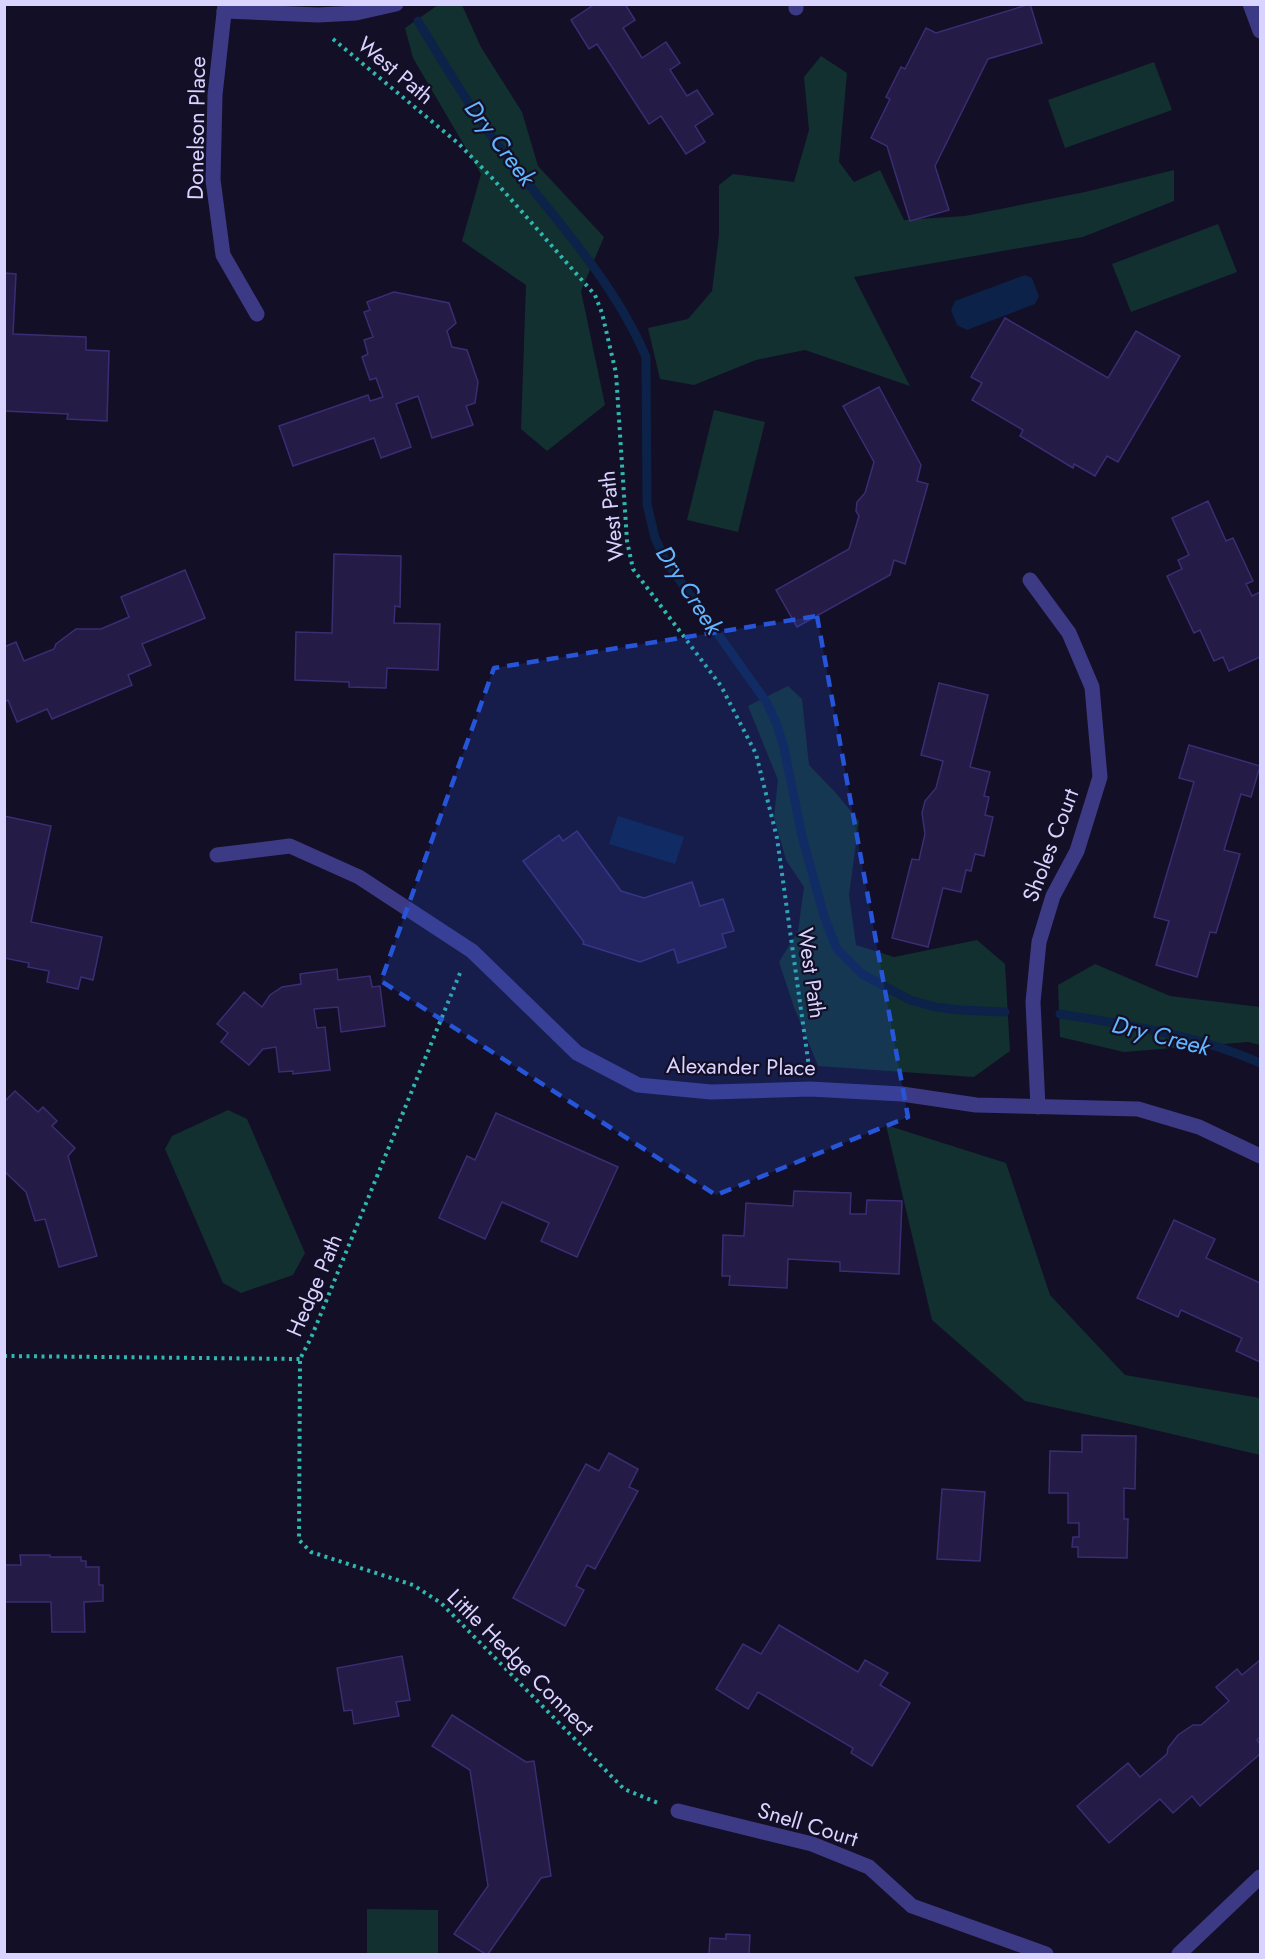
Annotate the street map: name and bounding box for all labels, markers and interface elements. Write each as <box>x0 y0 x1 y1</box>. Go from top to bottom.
street label: West Path <box>351 29 441 111</box>
street label: Donelson Place <box>179 56 213 200</box>
water label: Dry Creek <box>456 92 545 195</box>
street label: West Path <box>590 469 632 563</box>
water label: Dry Creek <box>648 538 732 643</box>
street label: Sholes Court <box>1014 783 1087 906</box>
street label: West Path <box>790 926 834 1020</box>
water label: Dry Creek <box>1108 1006 1215 1065</box>
street label: Alexander Place <box>666 1049 816 1083</box>
street label: Hedge Path <box>278 1229 350 1341</box>
street label: Little Hedge Connect <box>440 1581 602 1743</box>
street label: Snell Court <box>754 1794 863 1855</box>

